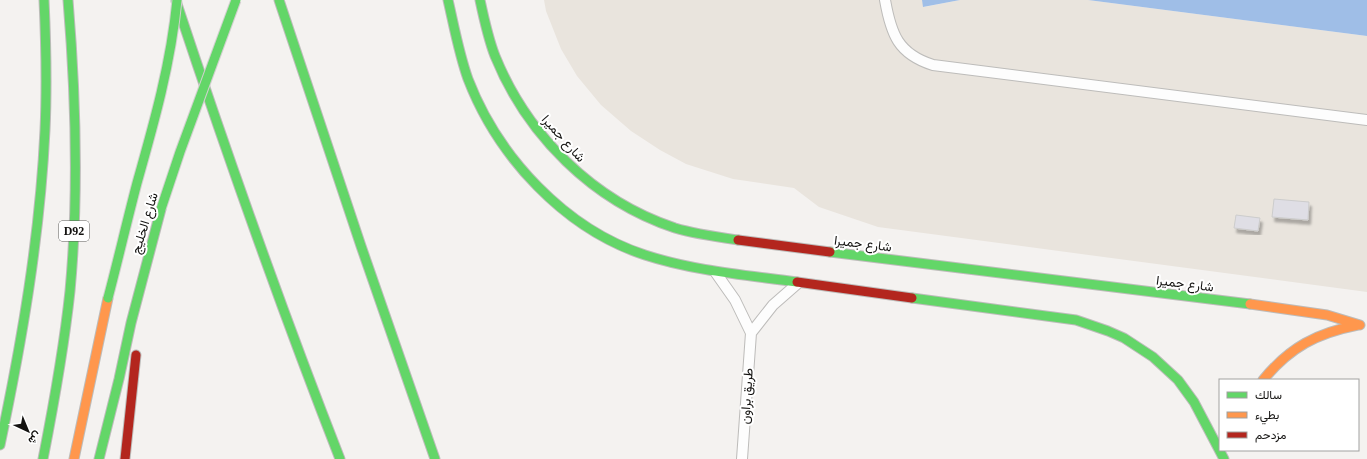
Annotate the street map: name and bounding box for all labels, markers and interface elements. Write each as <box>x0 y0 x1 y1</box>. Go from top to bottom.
street label: شارع جميرا <box>537 112 589 166</box>
street label: شارع الخليج <box>128 191 163 256</box>
road number: D92 <box>59 221 89 241</box>
street label: شارع جميرا <box>833 233 893 256</box>
street label: شارع جميرا <box>1155 273 1215 296</box>
street label: طريق براون <box>737 367 757 425</box>
legend <box>1219 379 1359 451</box>
text: سالك <box>1255 388 1282 402</box>
text: بطيء <box>1255 408 1279 425</box>
north arrow <box>8 411 48 451</box>
text: مزدحم <box>1255 428 1286 443</box>
text: ش <box>25 429 44 447</box>

